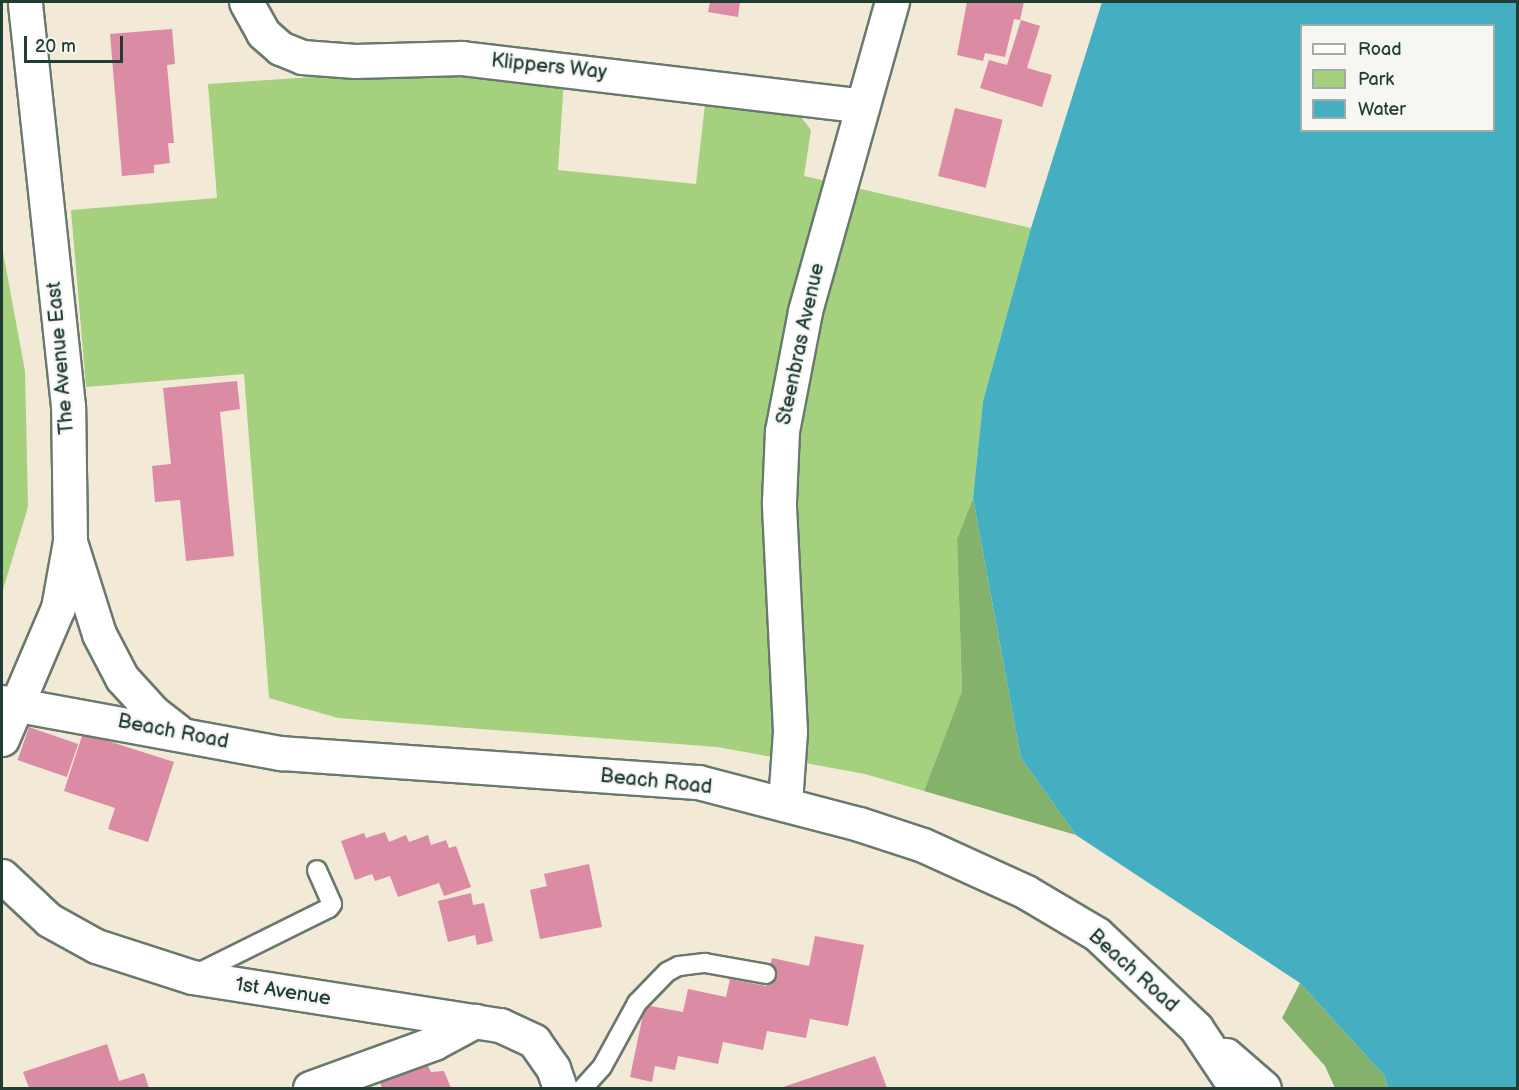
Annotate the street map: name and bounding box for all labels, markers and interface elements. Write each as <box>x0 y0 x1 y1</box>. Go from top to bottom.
scale bar <box>27 24 126 62</box>
legend <box>1300 24 1495 132</box>
text: 20 m <box>35 36 76 57</box>
text: Road <box>1358 39 1402 60</box>
street label: Klippers Way <box>490 49 608 85</box>
text: Park <box>1358 69 1394 90</box>
text: Water <box>1358 99 1406 120</box>
street label: Steenbras Avenue <box>772 261 830 427</box>
street label: The Avenue East <box>42 281 80 435</box>
street label: Beach Road <box>116 710 230 754</box>
street label: Beach Road <box>599 764 713 800</box>
street label: Beach Road <box>1083 924 1183 1018</box>
street label: 1st Avenue <box>234 973 332 1011</box>

